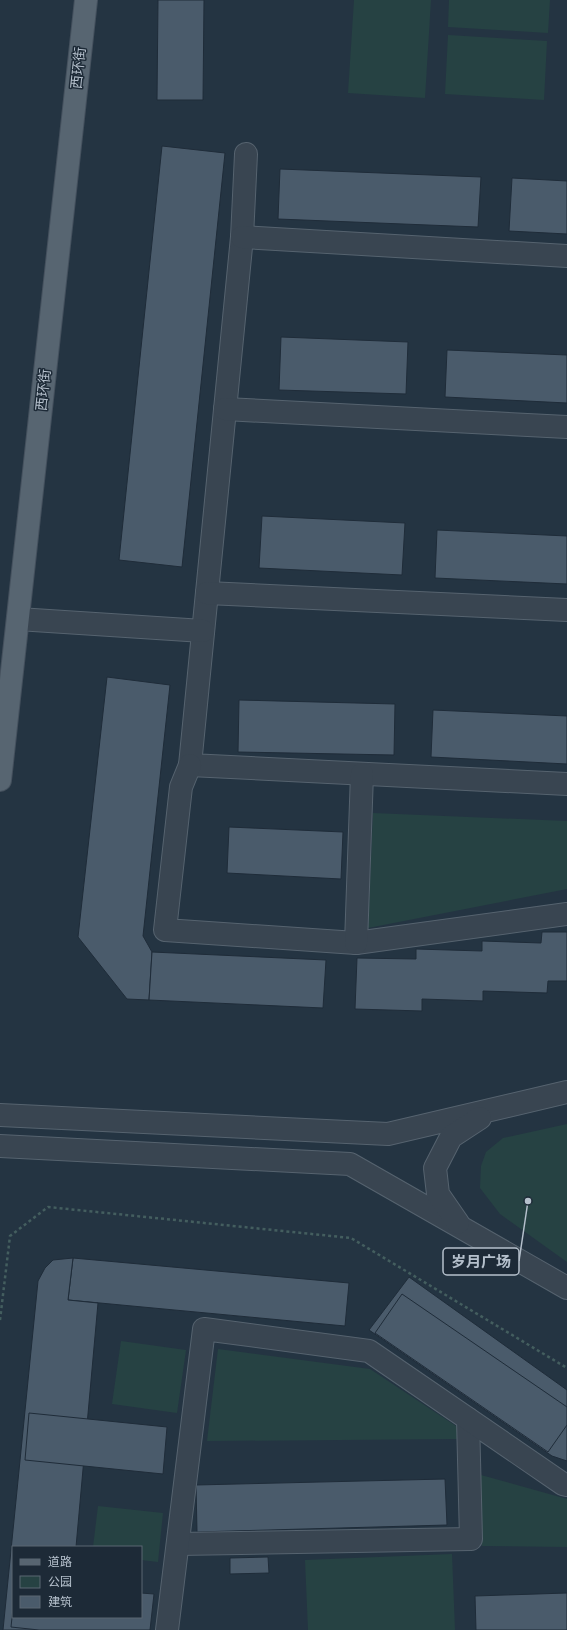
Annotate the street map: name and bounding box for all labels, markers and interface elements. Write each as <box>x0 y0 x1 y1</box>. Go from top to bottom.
street label: 西环街 <box>67 46 90 90</box>
street label: 西环街 <box>32 368 55 412</box>
callout: 岁月广场 <box>443 1248 519 1275</box>
text: 岁月广场 <box>451 1252 511 1272</box>
legend <box>12 1546 142 1618</box>
text: 道路 <box>48 1554 72 1570</box>
text: 公园 <box>48 1574 72 1590</box>
text: 建筑 <box>48 1594 72 1610</box>

